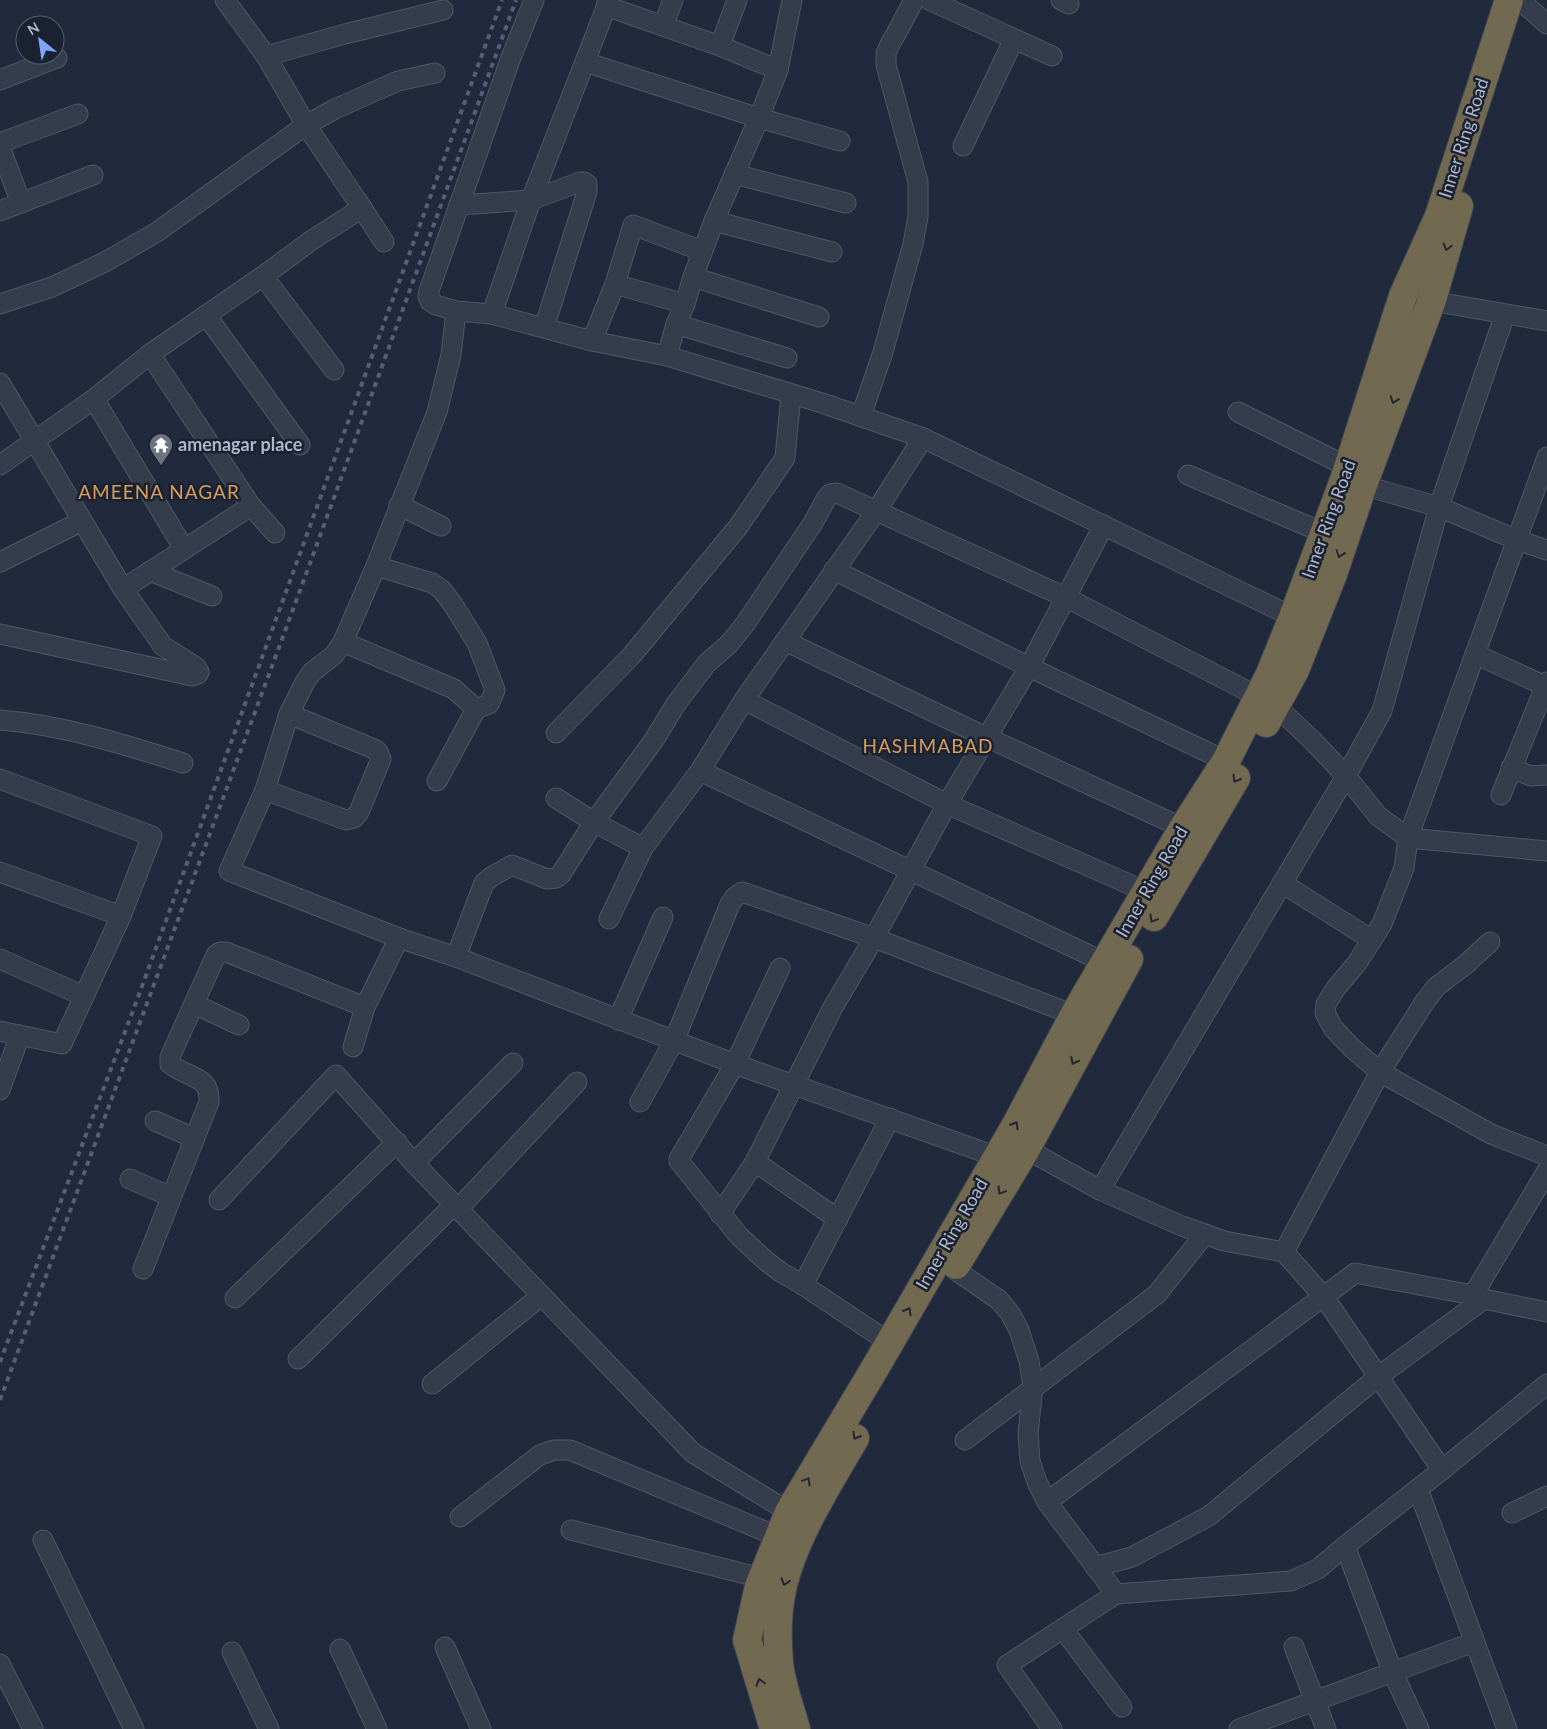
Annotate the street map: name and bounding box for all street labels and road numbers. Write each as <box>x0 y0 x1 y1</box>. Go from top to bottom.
street label: Inner Ring Road <box>1433 75 1493 200</box>
street label: Inner Ring Road <box>1296 456 1360 581</box>
street label: Inner Ring Road <box>1110 822 1192 941</box>
street label: Inner Ring Road <box>910 1174 992 1293</box>

